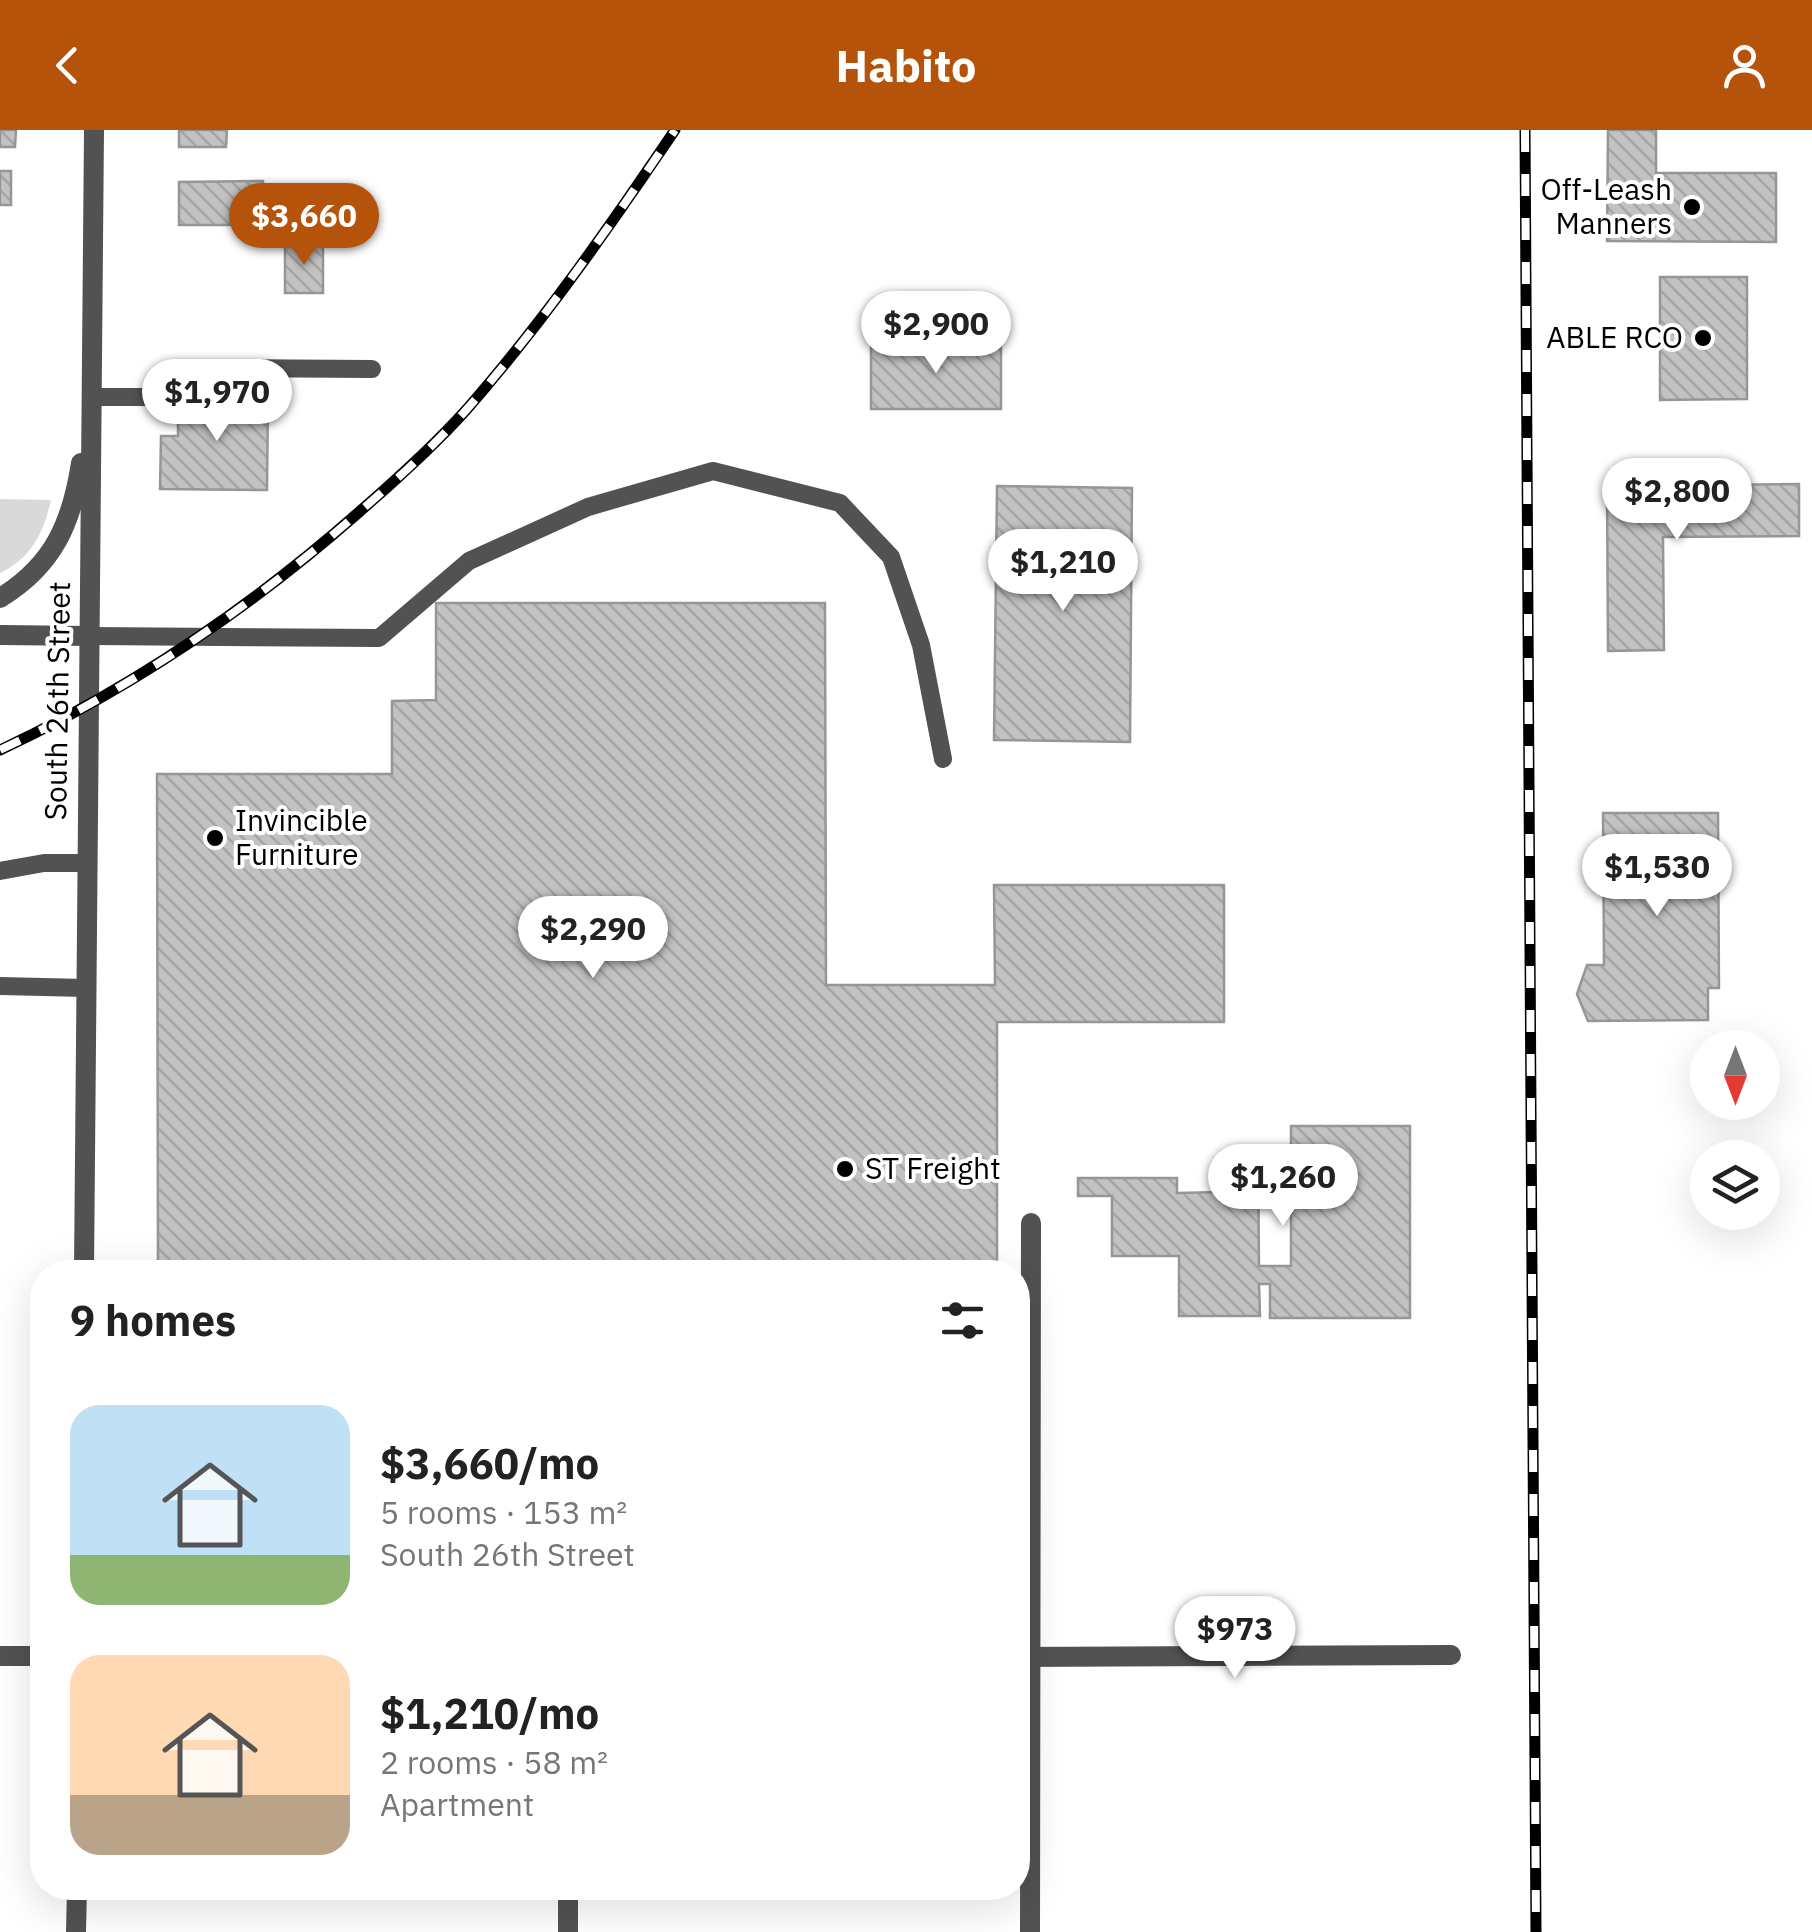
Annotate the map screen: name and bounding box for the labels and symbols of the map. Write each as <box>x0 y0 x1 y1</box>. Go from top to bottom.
place label: Off-Leash Manners <box>1540 169 1672 242</box>
pin: $3,660 <box>223 183 385 268</box>
marker: Off-Leash Manners <box>1681 196 1703 218</box>
pin: $2,900 <box>855 291 1017 376</box>
place label: ABLE RCO <box>1546 317 1683 356</box>
marker: ABLE RCO <box>1692 327 1714 349</box>
pin: $1,970 <box>136 359 298 444</box>
pin: $2,800 <box>1596 458 1758 543</box>
pin: $1,210 <box>982 529 1144 614</box>
street label: South 26th Street <box>35 581 78 821</box>
place label: Invincible Furniture <box>235 800 368 873</box>
marker: Invincible Furniture <box>204 827 226 849</box>
pin: $1,530 <box>1576 834 1738 919</box>
pin: $2,290 <box>512 896 674 981</box>
north arrow <box>1690 1030 1780 1120</box>
pin: $1,260 <box>1202 1144 1364 1229</box>
place label: ST Freight <box>865 1148 1001 1187</box>
marker: ST Freight <box>834 1158 856 1180</box>
pin: $973 <box>1176 1596 1294 1681</box>

